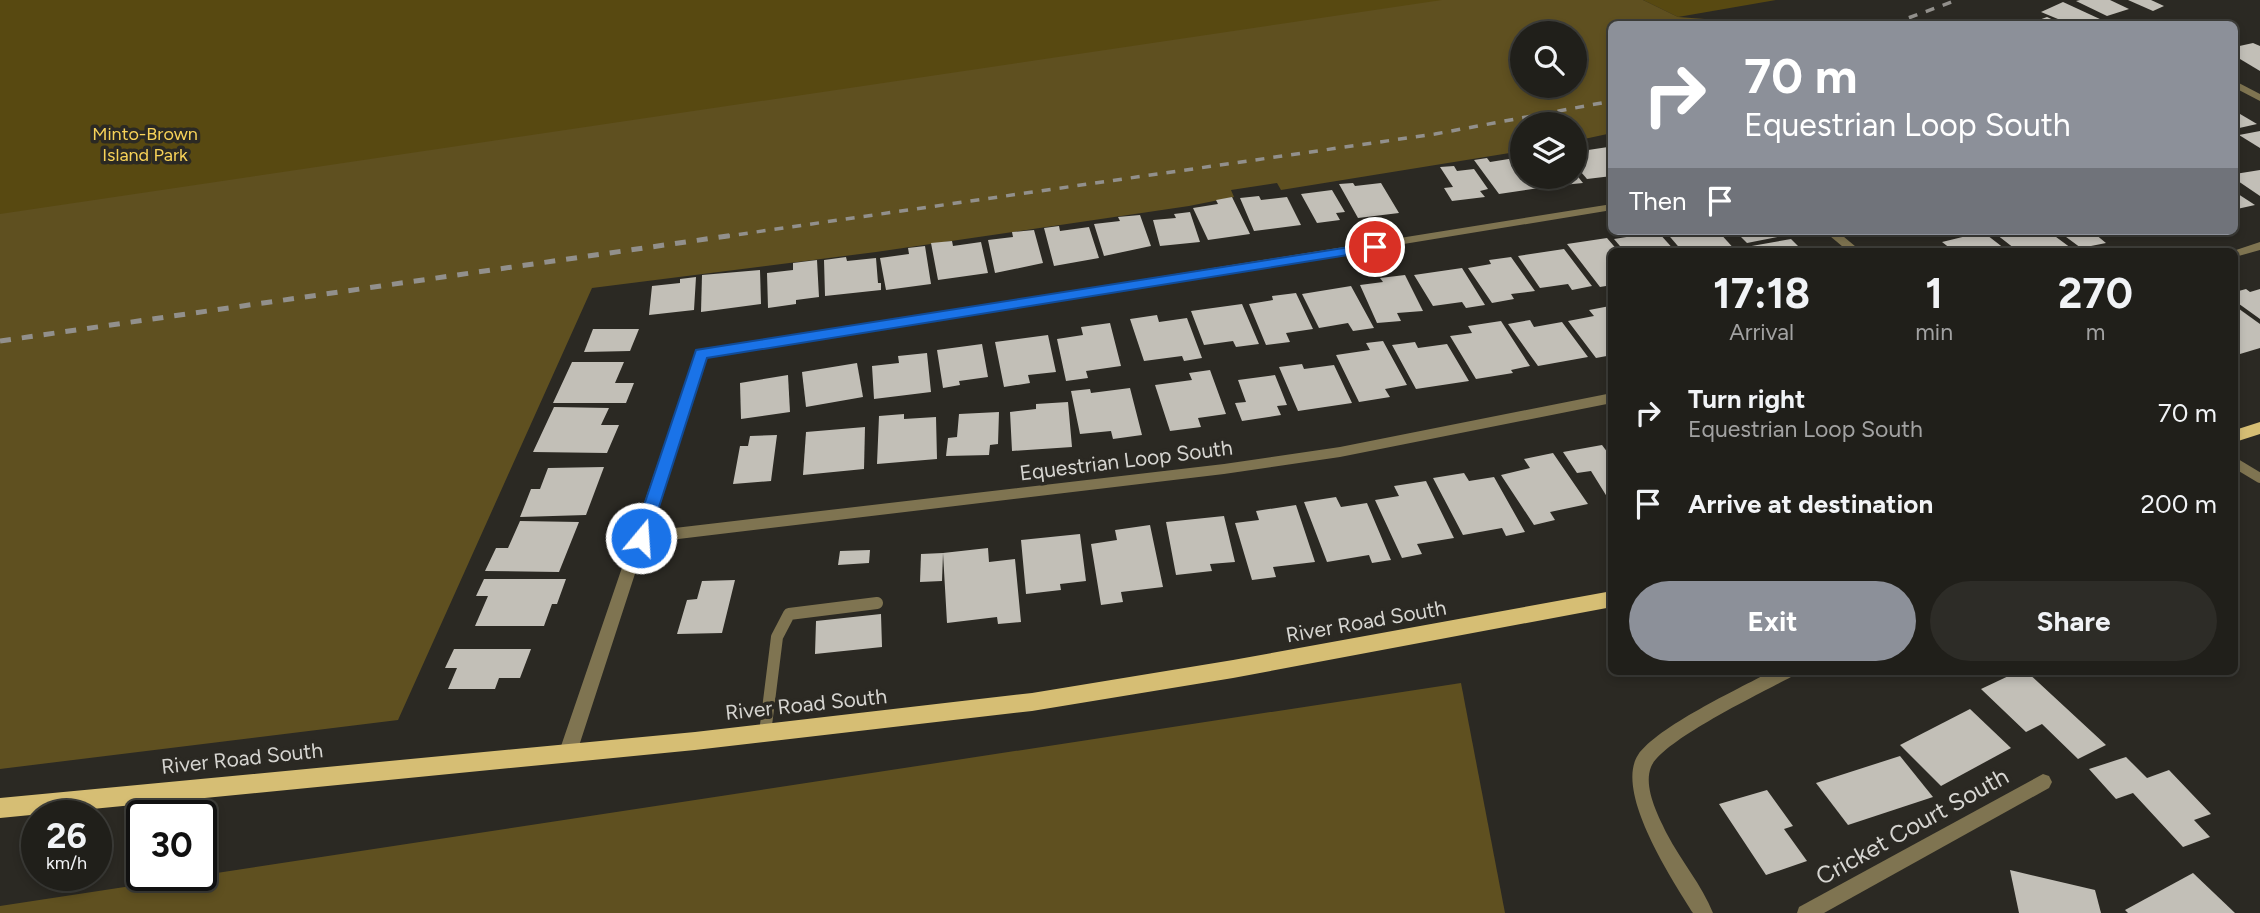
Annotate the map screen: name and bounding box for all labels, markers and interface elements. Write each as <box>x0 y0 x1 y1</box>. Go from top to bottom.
map controls <box>1510 21 1587 189</box>
button: search <box>1510 21 1587 98</box>
text: 70 m <box>1744 46 1857 105</box>
icon: right <box>1629 49 1720 140</box>
text: Equestrian Loop South <box>1744 106 2071 144</box>
button: layers <box>1510 112 1587 189</box>
park label: Minto-Brown Island Park <box>92 123 198 166</box>
icon: arrive <box>1701 182 1739 220</box>
text: Then <box>1629 185 1687 217</box>
pin <box>1345 217 1405 277</box>
icon: arrive <box>1356 228 1394 266</box>
text: 17:18 <box>1713 268 1810 319</box>
text: 1 <box>1925 268 1943 319</box>
text: 270 <box>2058 268 2133 319</box>
text: Arrival <box>1729 318 1794 346</box>
text: min <box>1915 318 1953 346</box>
text: m <box>2086 318 2105 346</box>
text: Turn right <box>1688 383 1805 415</box>
icon: right <box>1629 394 1667 432</box>
text: 70 m <box>2158 397 2217 429</box>
text: Equestrian Loop South <box>1688 415 1923 443</box>
street label: Equestrian Loop South <box>1018 435 1234 485</box>
icon: arrive <box>1629 485 1667 523</box>
text: Arrive at destination <box>1688 488 1933 520</box>
text: 200 m <box>2141 488 2217 520</box>
position arrow <box>604 501 678 575</box>
button: Exit <box>1629 581 1916 661</box>
button: Share <box>1930 581 2217 661</box>
street label: River Road South <box>1284 595 1448 647</box>
street label: River Road South <box>724 683 888 725</box>
street label: River Road South <box>160 737 324 779</box>
street label: Cricket Court South <box>1811 761 2013 891</box>
speed limit sign: 30 <box>126 800 217 891</box>
text: 26 <box>46 815 87 857</box>
text: km/h <box>46 852 87 874</box>

